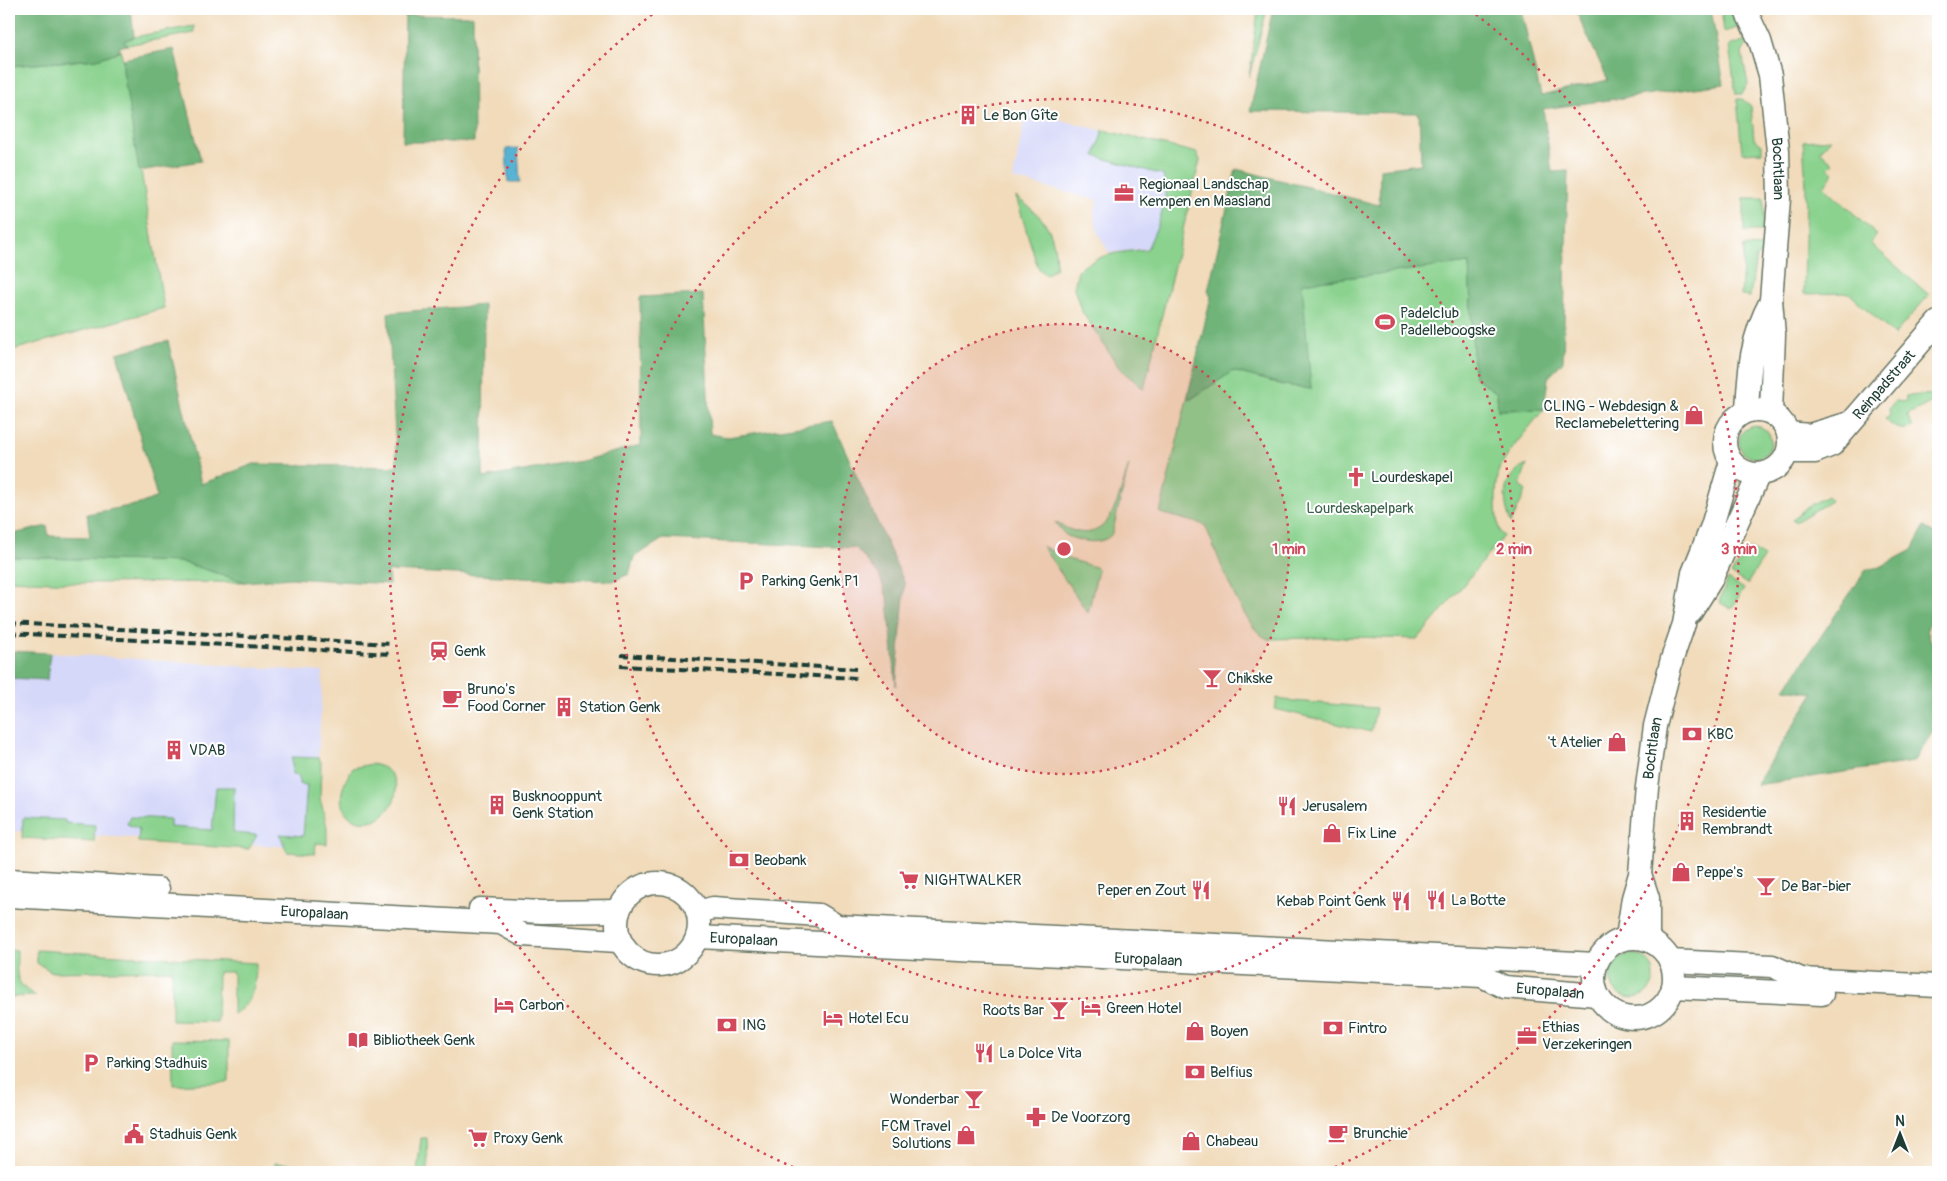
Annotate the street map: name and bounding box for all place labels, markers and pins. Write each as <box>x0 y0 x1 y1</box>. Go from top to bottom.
building icon: Le Bon Gîte <box>957 104 979 126</box>
place label: Le Bon Gîte <box>983 106 1059 125</box>
place label: Regionaal Landschap Kempen en Maasland <box>1139 175 1271 211</box>
office icon: Regionaal Landschap Kempen en Maasland <box>1113 182 1135 204</box>
place label: Padelclub Padelleboogske <box>1400 304 1496 340</box>
sports icon: Padelclub Padelleboogske <box>1374 311 1396 333</box>
place label: CLING - Webdesign & Reclamebelettering <box>1544 397 1679 433</box>
shop icon: CLING - Webdesign & Reclamebelettering <box>1683 404 1705 426</box>
church icon: Lourdeskapel <box>1345 466 1367 488</box>
place label: Lourdeskapel <box>1371 468 1453 487</box>
centre of rings <box>1055 540 1073 558</box>
parking icon: Parking Genk P1 <box>735 570 757 592</box>
place label: Parking Genk P1 <box>761 572 858 591</box>
station icon: Genk <box>428 640 450 662</box>
place label: Genk <box>454 642 487 661</box>
bar icon: Chikske <box>1201 667 1223 689</box>
place label: Chikske <box>1227 669 1273 688</box>
place label: Bruno's Food Corner <box>467 680 547 716</box>
cafe icon: Bruno's Food Corner <box>441 687 463 709</box>
building icon: Station Genk <box>553 696 575 718</box>
place label: Station Genk <box>579 698 661 717</box>
bank icon: KBC <box>1681 723 1703 745</box>
place label: KBC <box>1707 725 1734 744</box>
shop icon: 't Atelier <box>1606 731 1628 753</box>
place label: 't Atelier <box>1548 733 1603 752</box>
building icon: VDAB <box>163 739 185 761</box>
place label: VDAB <box>189 741 225 760</box>
place label: Busknooppunt Genk Station <box>512 787 603 823</box>
building icon: Busknooppunt Genk Station <box>486 794 508 816</box>
restaurant icon: Jerusalem <box>1276 795 1298 817</box>
place label: Jerusalem <box>1302 797 1367 816</box>
place label: Residentie Rembrandt <box>1702 803 1773 839</box>
building icon: Residentie Rembrandt <box>1676 810 1698 832</box>
shop icon: Fix Line <box>1321 822 1343 844</box>
place label: Fix Line <box>1347 824 1397 843</box>
bank icon: Beobank <box>728 849 750 871</box>
place label: Beobank <box>754 851 807 870</box>
shop icon: Peppe's <box>1670 861 1692 883</box>
place label: Peppe's <box>1696 863 1743 882</box>
supermarket icon: NIGHTWALKER <box>898 869 920 891</box>
place label: NIGHTWALKER <box>924 871 1022 890</box>
bar icon: De Bar-bier <box>1755 875 1777 897</box>
place label: De Bar-bier <box>1781 877 1852 896</box>
restaurant icon: Peper en Zout <box>1190 879 1212 901</box>
place label: Peper en Zout <box>1097 881 1187 900</box>
restaurant icon: La Botte <box>1425 889 1447 911</box>
restaurant icon: Kebab Point Genk <box>1390 890 1412 912</box>
place label: La Botte <box>1451 891 1506 910</box>
place label: Kebab Point Genk <box>1276 892 1387 911</box>
hotel icon: Carbon <box>493 994 515 1016</box>
place label: Carbon <box>519 996 564 1015</box>
hotel icon: Green Hotel <box>1080 997 1102 1019</box>
bar icon: Roots Bar <box>1048 999 1070 1021</box>
place label: Green Hotel <box>1106 999 1182 1018</box>
place label: Roots Bar <box>982 1001 1045 1020</box>
hotel icon: Hotel Ecu <box>822 1007 844 1029</box>
place label: Hotel Ecu <box>848 1009 909 1028</box>
bank icon: ING <box>716 1014 738 1036</box>
place label: ING <box>742 1016 766 1035</box>
bank icon: Fintro <box>1322 1017 1344 1039</box>
place label: Ethias Verzekeringen <box>1542 1018 1632 1054</box>
place label: Fintro <box>1348 1019 1387 1038</box>
shop icon: Boyen <box>1184 1020 1206 1042</box>
place label: Boyen <box>1210 1022 1248 1041</box>
office icon: Ethias Verzekeringen <box>1516 1025 1538 1047</box>
library icon: Bibliotheek Genk <box>347 1029 369 1051</box>
place label: Bibliotheek Genk <box>373 1031 476 1050</box>
restaurant icon: La Dolce Vita <box>973 1042 995 1064</box>
place label: La Dolce Vita <box>999 1044 1082 1063</box>
parking icon: Parking Stadhuis <box>80 1052 102 1074</box>
place label: Parking Stadhuis <box>106 1054 207 1073</box>
bank icon: Belfius <box>1184 1061 1206 1083</box>
place label: Belfius <box>1210 1063 1253 1082</box>
bar icon: Wonderbar <box>963 1088 985 1110</box>
place label: Wonderbar <box>890 1090 960 1109</box>
pharmacy icon: De Voorzorg <box>1025 1106 1047 1128</box>
place label: De Voorzorg <box>1051 1108 1130 1127</box>
place label: FCM Travel Solutions <box>881 1117 951 1153</box>
cafe icon: Brunchie <box>1327 1122 1349 1144</box>
public building icon: Stadhuis Genk <box>123 1123 145 1145</box>
shop icon: FCM Travel Solutions <box>955 1124 977 1146</box>
place label: Brunchie <box>1353 1124 1408 1143</box>
place label: Stadhuis Genk <box>149 1125 238 1144</box>
supermarket icon: Proxy Genk <box>467 1127 489 1149</box>
place label: Proxy Genk <box>493 1129 564 1148</box>
shop icon: Chabeau <box>1180 1130 1202 1152</box>
place label: Chabeau <box>1206 1132 1258 1151</box>

